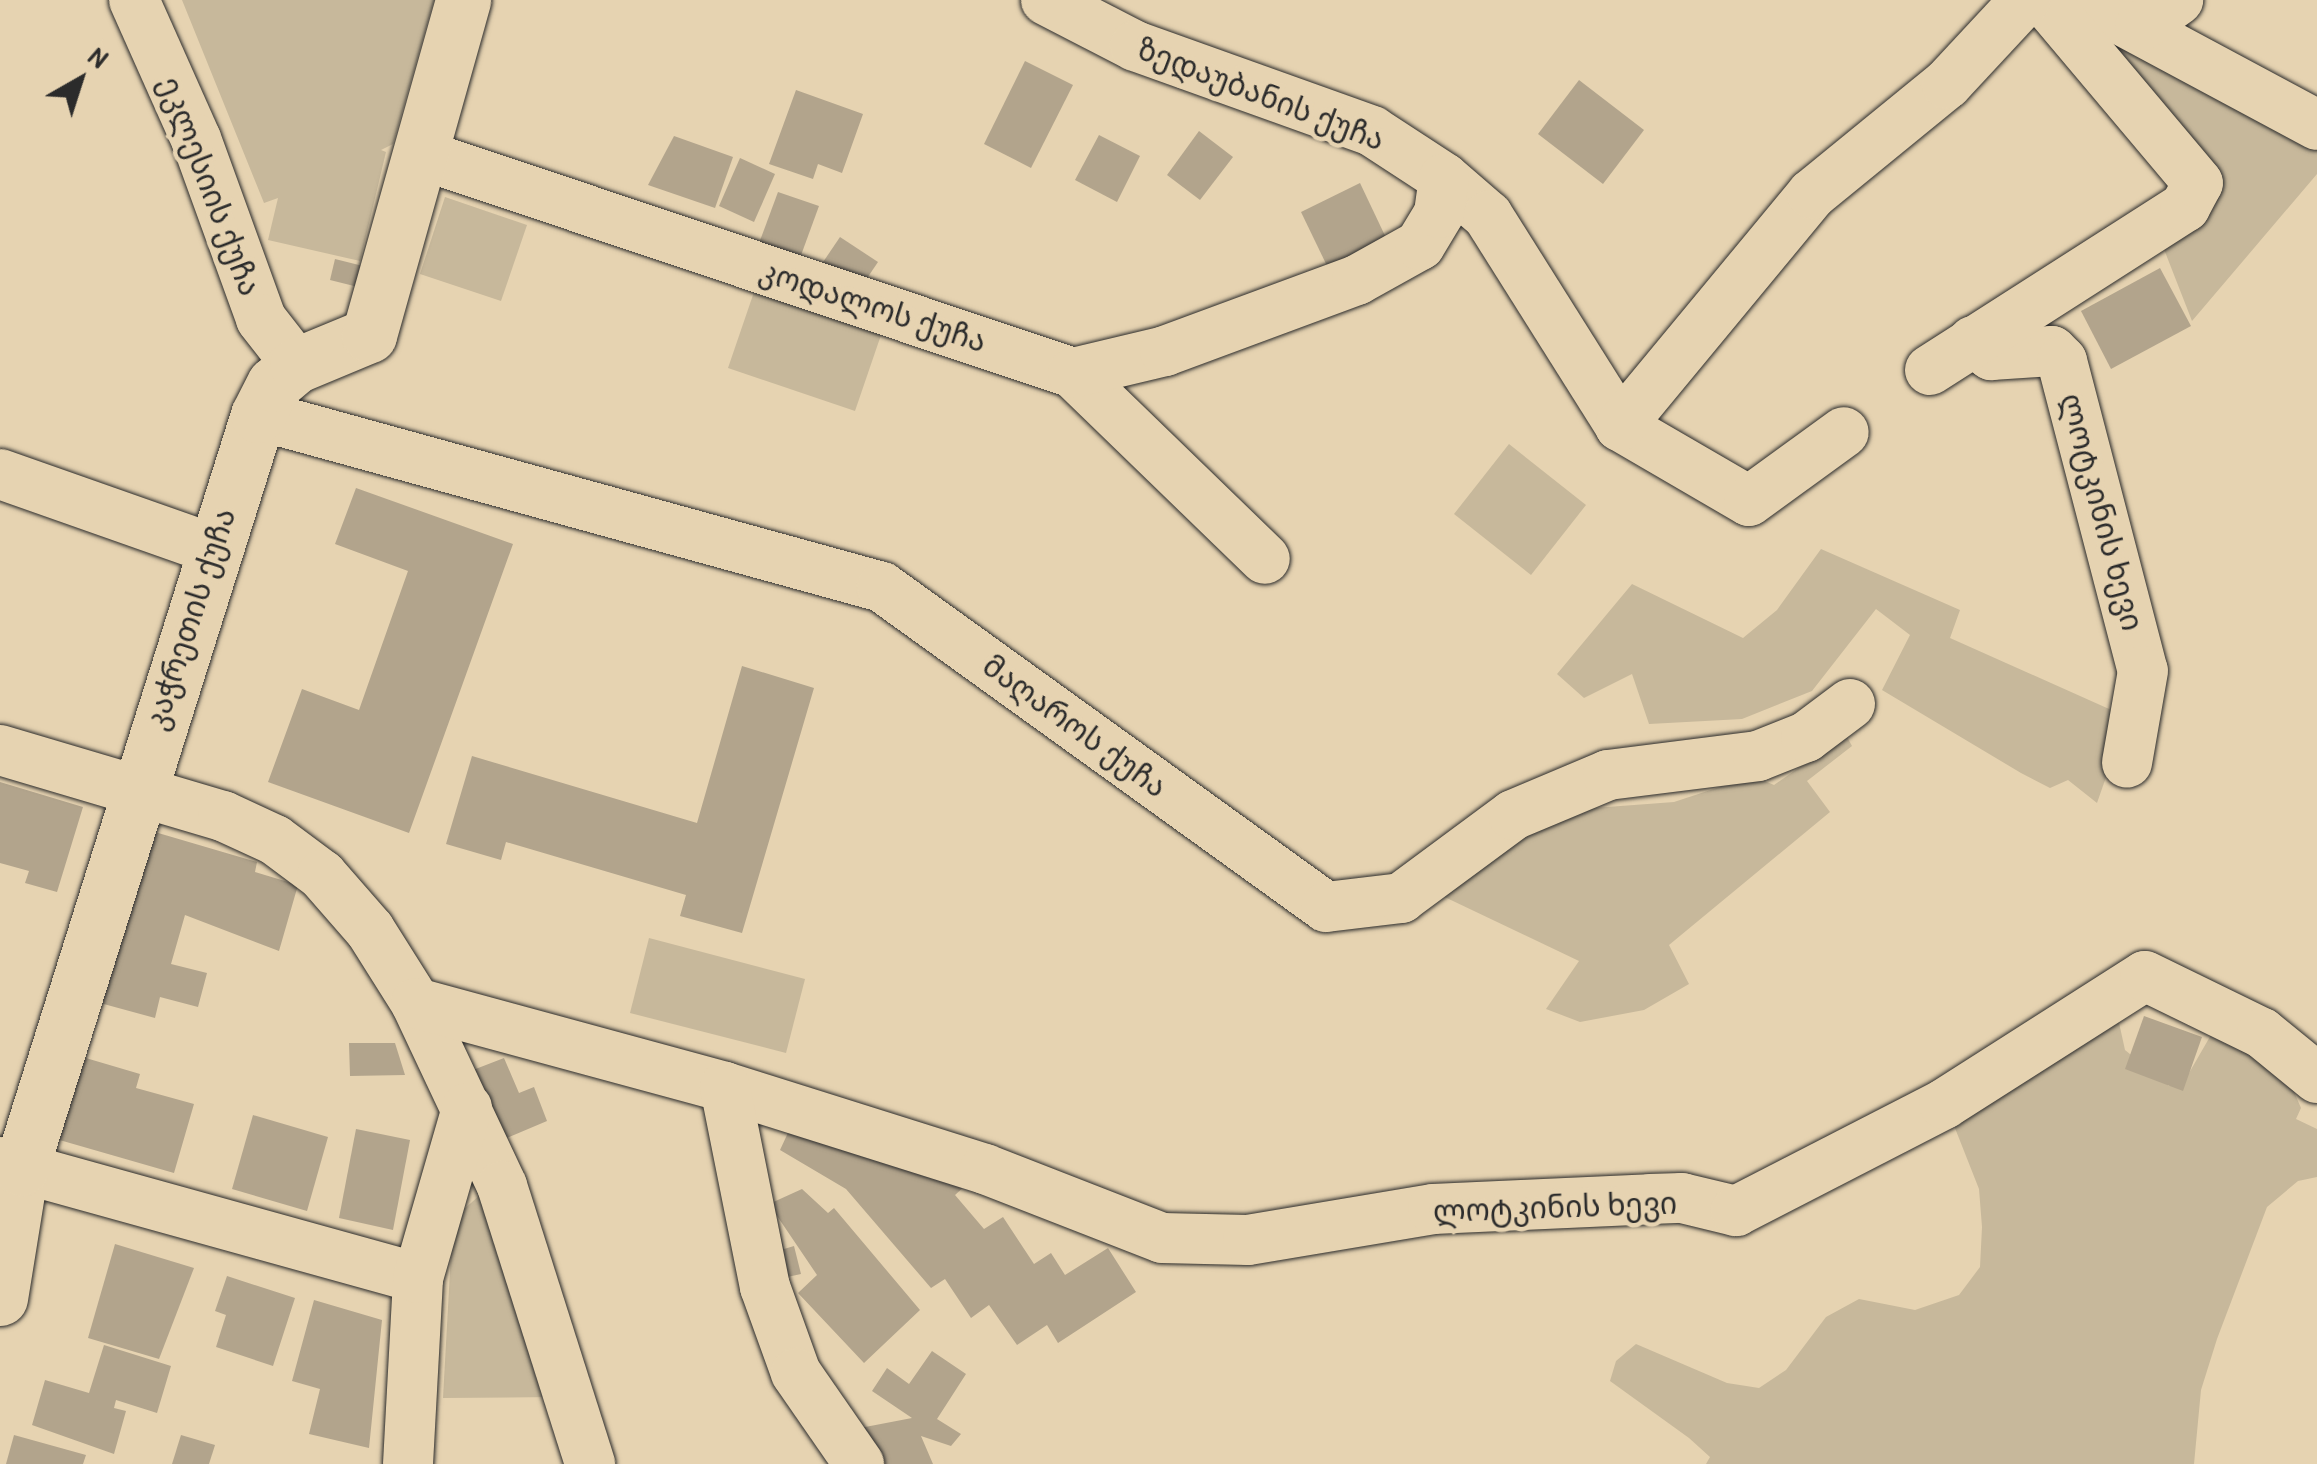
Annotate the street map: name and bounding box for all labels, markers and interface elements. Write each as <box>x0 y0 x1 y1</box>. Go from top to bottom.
north arrow <box>30 30 130 130</box>
street label: ზედაუბანის ქუჩა <box>1132 30 1390 158</box>
text: N <box>81 37 117 76</box>
street label: ეკლესიის ქუჩა <box>152 71 268 301</box>
street label: კოდალოს ქუჩა <box>755 252 991 360</box>
street label: ლოტკინის ხევი <box>2053 389 2151 635</box>
street label: კაჭრეთის ქუჩა <box>137 504 243 734</box>
street label: მაღაროს ქუჩა <box>976 647 1174 805</box>
street label: ლოტკინის ხევი <box>1432 1185 1678 1229</box>

